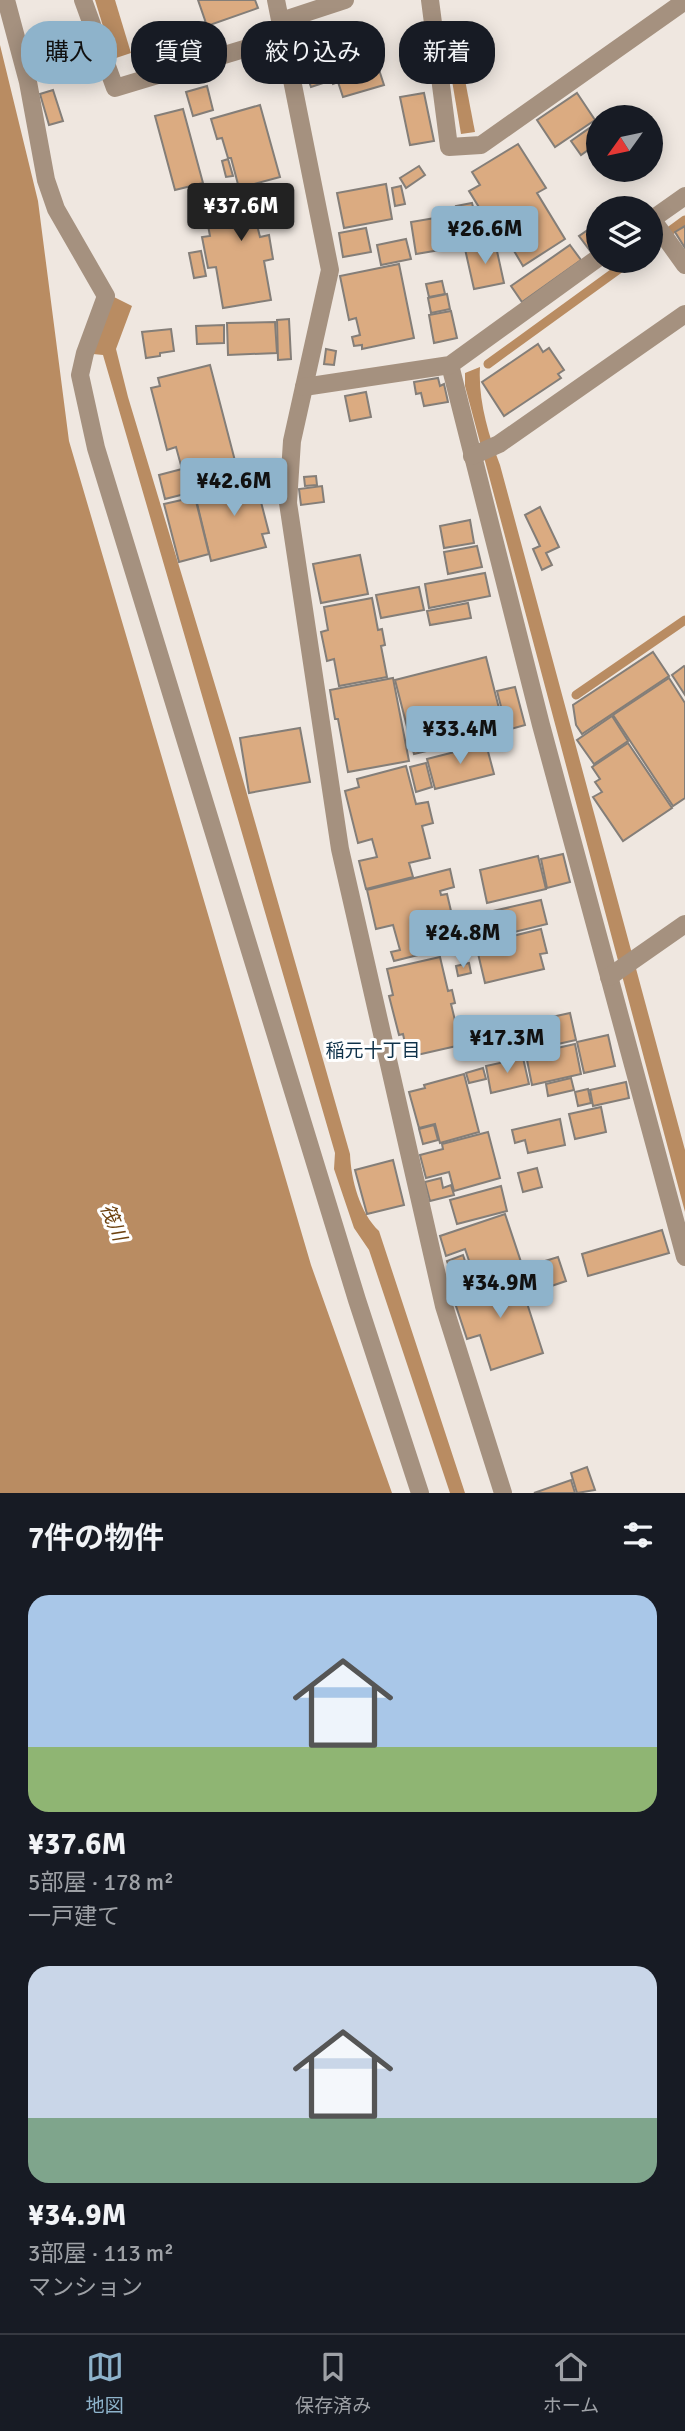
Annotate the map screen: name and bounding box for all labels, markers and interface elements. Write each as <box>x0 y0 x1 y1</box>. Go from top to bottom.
chip: 購入 <box>21 21 117 84</box>
chip: 賃貸 <box>131 21 227 84</box>
chip: 絞り込み <box>241 21 385 84</box>
chip: 新着 <box>399 21 495 84</box>
north arrow <box>586 105 663 182</box>
map controls <box>586 105 663 273</box>
pin: ¥37.6M <box>184 184 298 243</box>
text: ¥37.6M <box>203 191 279 220</box>
button: layers <box>586 196 663 273</box>
pin: ¥26.6M <box>428 206 542 266</box>
text: ¥26.6M <box>447 214 523 243</box>
pin: ¥42.6M <box>177 458 291 518</box>
text: ¥42.6M <box>196 466 272 495</box>
pin: ¥33.4M <box>403 706 517 766</box>
text: ¥33.4M <box>422 714 498 743</box>
pin: ¥24.8M <box>406 911 520 970</box>
text: ¥24.8M <box>425 918 501 947</box>
pin: ¥17.3M <box>450 1016 564 1075</box>
text: ¥17.3M <box>469 1023 545 1052</box>
district label: 稲元十丁目 <box>325 1039 421 1063</box>
water label: 筏川 <box>95 1200 132 1246</box>
pin: ¥34.9M <box>443 1260 557 1320</box>
text: ¥34.9M <box>462 1268 538 1297</box>
icon: filters <box>619 1516 657 1554</box>
text: 7件の物件 <box>28 1520 164 1557</box>
icon: home <box>280 1640 406 1766</box>
text: ¥37.6M <box>28 1826 126 1863</box>
text: 5部屋 · 178 m² <box>28 1868 174 1897</box>
text: 一戸建て <box>28 1902 120 1931</box>
icon: home <box>280 2011 406 2137</box>
text: ¥34.9M <box>28 2197 126 2234</box>
text: 3部屋 · 113 m² <box>28 2239 174 2268</box>
text: マンション <box>28 2273 143 2302</box>
tab: 地図 <box>86 2348 124 2418</box>
tab: 保存済み <box>295 2348 371 2418</box>
tab: ホーム <box>543 2348 599 2418</box>

